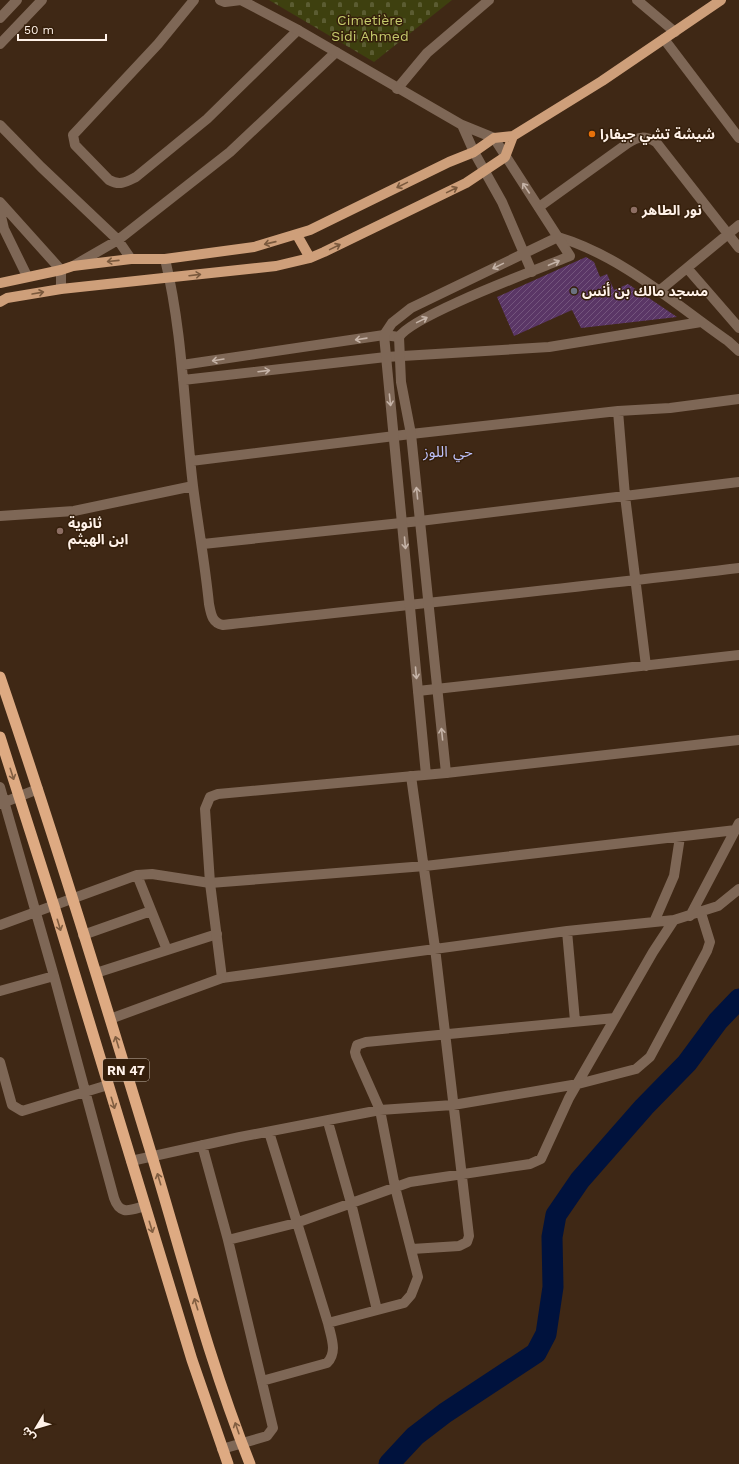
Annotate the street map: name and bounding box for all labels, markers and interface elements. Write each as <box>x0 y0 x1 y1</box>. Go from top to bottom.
park label: Cimetière Sidi Ahmed <box>331 12 409 44</box>
scale bar <box>18 16 106 42</box>
text: 50 m <box>24 23 54 37</box>
place label: شيشة تشي جيفارا <box>600 126 715 145</box>
marker: شيشة تشي جيفارا <box>587 129 597 139</box>
one-way arrow <box>396 182 408 189</box>
one-way arrow <box>522 183 530 194</box>
one-way arrow <box>446 186 458 193</box>
place label: نور الطاهر <box>641 202 702 219</box>
marker: نور الطاهر <box>629 205 639 215</box>
one-way arrow <box>264 240 277 248</box>
one-way arrow <box>328 243 340 250</box>
one-way arrow <box>107 258 120 265</box>
one-way arrow <box>547 258 559 266</box>
one-way arrow <box>492 263 504 270</box>
one-way arrow <box>188 271 201 279</box>
place label: مسجد مالك بن أنس <box>582 282 708 299</box>
marker: مسجد مالك بن أنس <box>569 286 579 296</box>
one-way arrow <box>31 288 44 296</box>
one-way arrow <box>415 316 427 323</box>
one-way arrow <box>355 335 368 343</box>
one-way arrow <box>212 356 225 364</box>
one-way arrow <box>257 367 270 375</box>
one-way arrow <box>386 393 394 406</box>
district label: حي اللوز <box>422 443 473 463</box>
one-way arrow <box>413 487 421 500</box>
place label: ثانوية ابن الهيثم <box>68 515 128 550</box>
marker: ثانوية ابن الهيثم <box>55 526 65 536</box>
one-way arrow <box>401 536 408 549</box>
one-way arrow <box>413 666 420 679</box>
one-way arrow <box>438 728 445 741</box>
one-way arrow <box>9 767 16 780</box>
one-way arrow <box>56 918 63 931</box>
one-way arrow <box>113 1035 120 1048</box>
road number: RN 47 <box>103 1059 149 1081</box>
one-way arrow <box>110 1096 117 1109</box>
one-way arrow <box>155 1173 162 1186</box>
one-way arrow <box>148 1220 155 1233</box>
one-way arrow <box>192 1298 199 1311</box>
north arrow <box>16 1408 56 1448</box>
one-way arrow <box>232 1422 240 1434</box>
text: ش <box>19 1424 38 1444</box>

